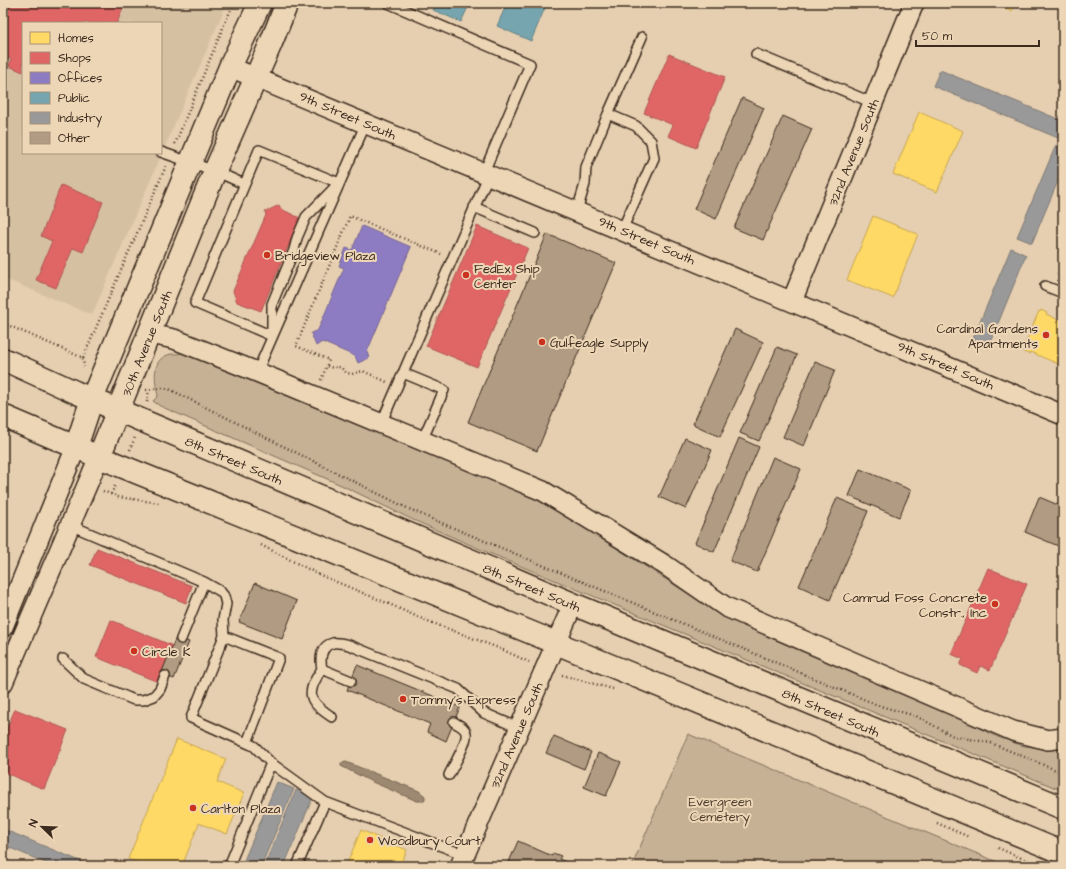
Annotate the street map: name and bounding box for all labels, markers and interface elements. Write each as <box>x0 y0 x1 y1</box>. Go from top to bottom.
legend <box>22 22 162 154</box>
scale bar <box>916 22 1039 48</box>
text: 50 m <box>922 28 953 45</box>
text: Homes <box>58 30 94 47</box>
text: Shops <box>58 50 91 67</box>
text: Offices <box>58 70 102 87</box>
street label: 9th Street South <box>296 87 399 145</box>
text: Public <box>58 90 90 107</box>
street label: 32nd Avenue South <box>824 96 884 209</box>
text: Industry <box>58 110 103 128</box>
text: Other <box>58 130 90 147</box>
street label: 9th Street South <box>595 212 698 270</box>
place label: Bridgeview Plaza <box>275 247 376 266</box>
marker: Bridgeview Plaza <box>262 250 272 260</box>
place label: FedEx Ship Center <box>474 260 540 293</box>
marker: FedEx Ship Center <box>461 270 471 280</box>
street label: 30th Avenue South <box>117 287 177 399</box>
place label: Cardinal Gardens Apartments <box>937 320 1038 353</box>
marker: Cardinal Gardens Apartments <box>1041 330 1051 340</box>
place label: Gulfeagle Supply <box>550 334 649 353</box>
marker: Gulfeagle Supply <box>537 337 547 347</box>
street label: 9th Street South <box>894 337 997 395</box>
street label: 8th Street South <box>182 432 286 490</box>
street label: 8th Street South <box>480 559 584 617</box>
place label: Camrud Foss Concrete Constr., Inc <box>843 589 987 622</box>
marker: Camrud Foss Concrete Constr., Inc <box>990 599 1000 609</box>
place label: Circle K <box>142 643 191 661</box>
marker: Circle K <box>129 646 139 656</box>
street label: 32nd Avenue South <box>486 679 548 791</box>
street label: 8th Street South <box>779 684 883 742</box>
place label: Tommy's Express <box>411 691 516 710</box>
marker: Tommy's Express <box>398 694 408 704</box>
park label: Evergreen Cemetery <box>688 793 752 827</box>
place label: Carlton Plaza <box>201 800 281 818</box>
marker: Carlton Plaza <box>188 803 198 813</box>
north arrow <box>22 807 62 847</box>
text: N <box>25 817 42 829</box>
place label: Woodbury Court <box>378 832 481 851</box>
marker: Woodbury Court <box>365 835 375 845</box>

